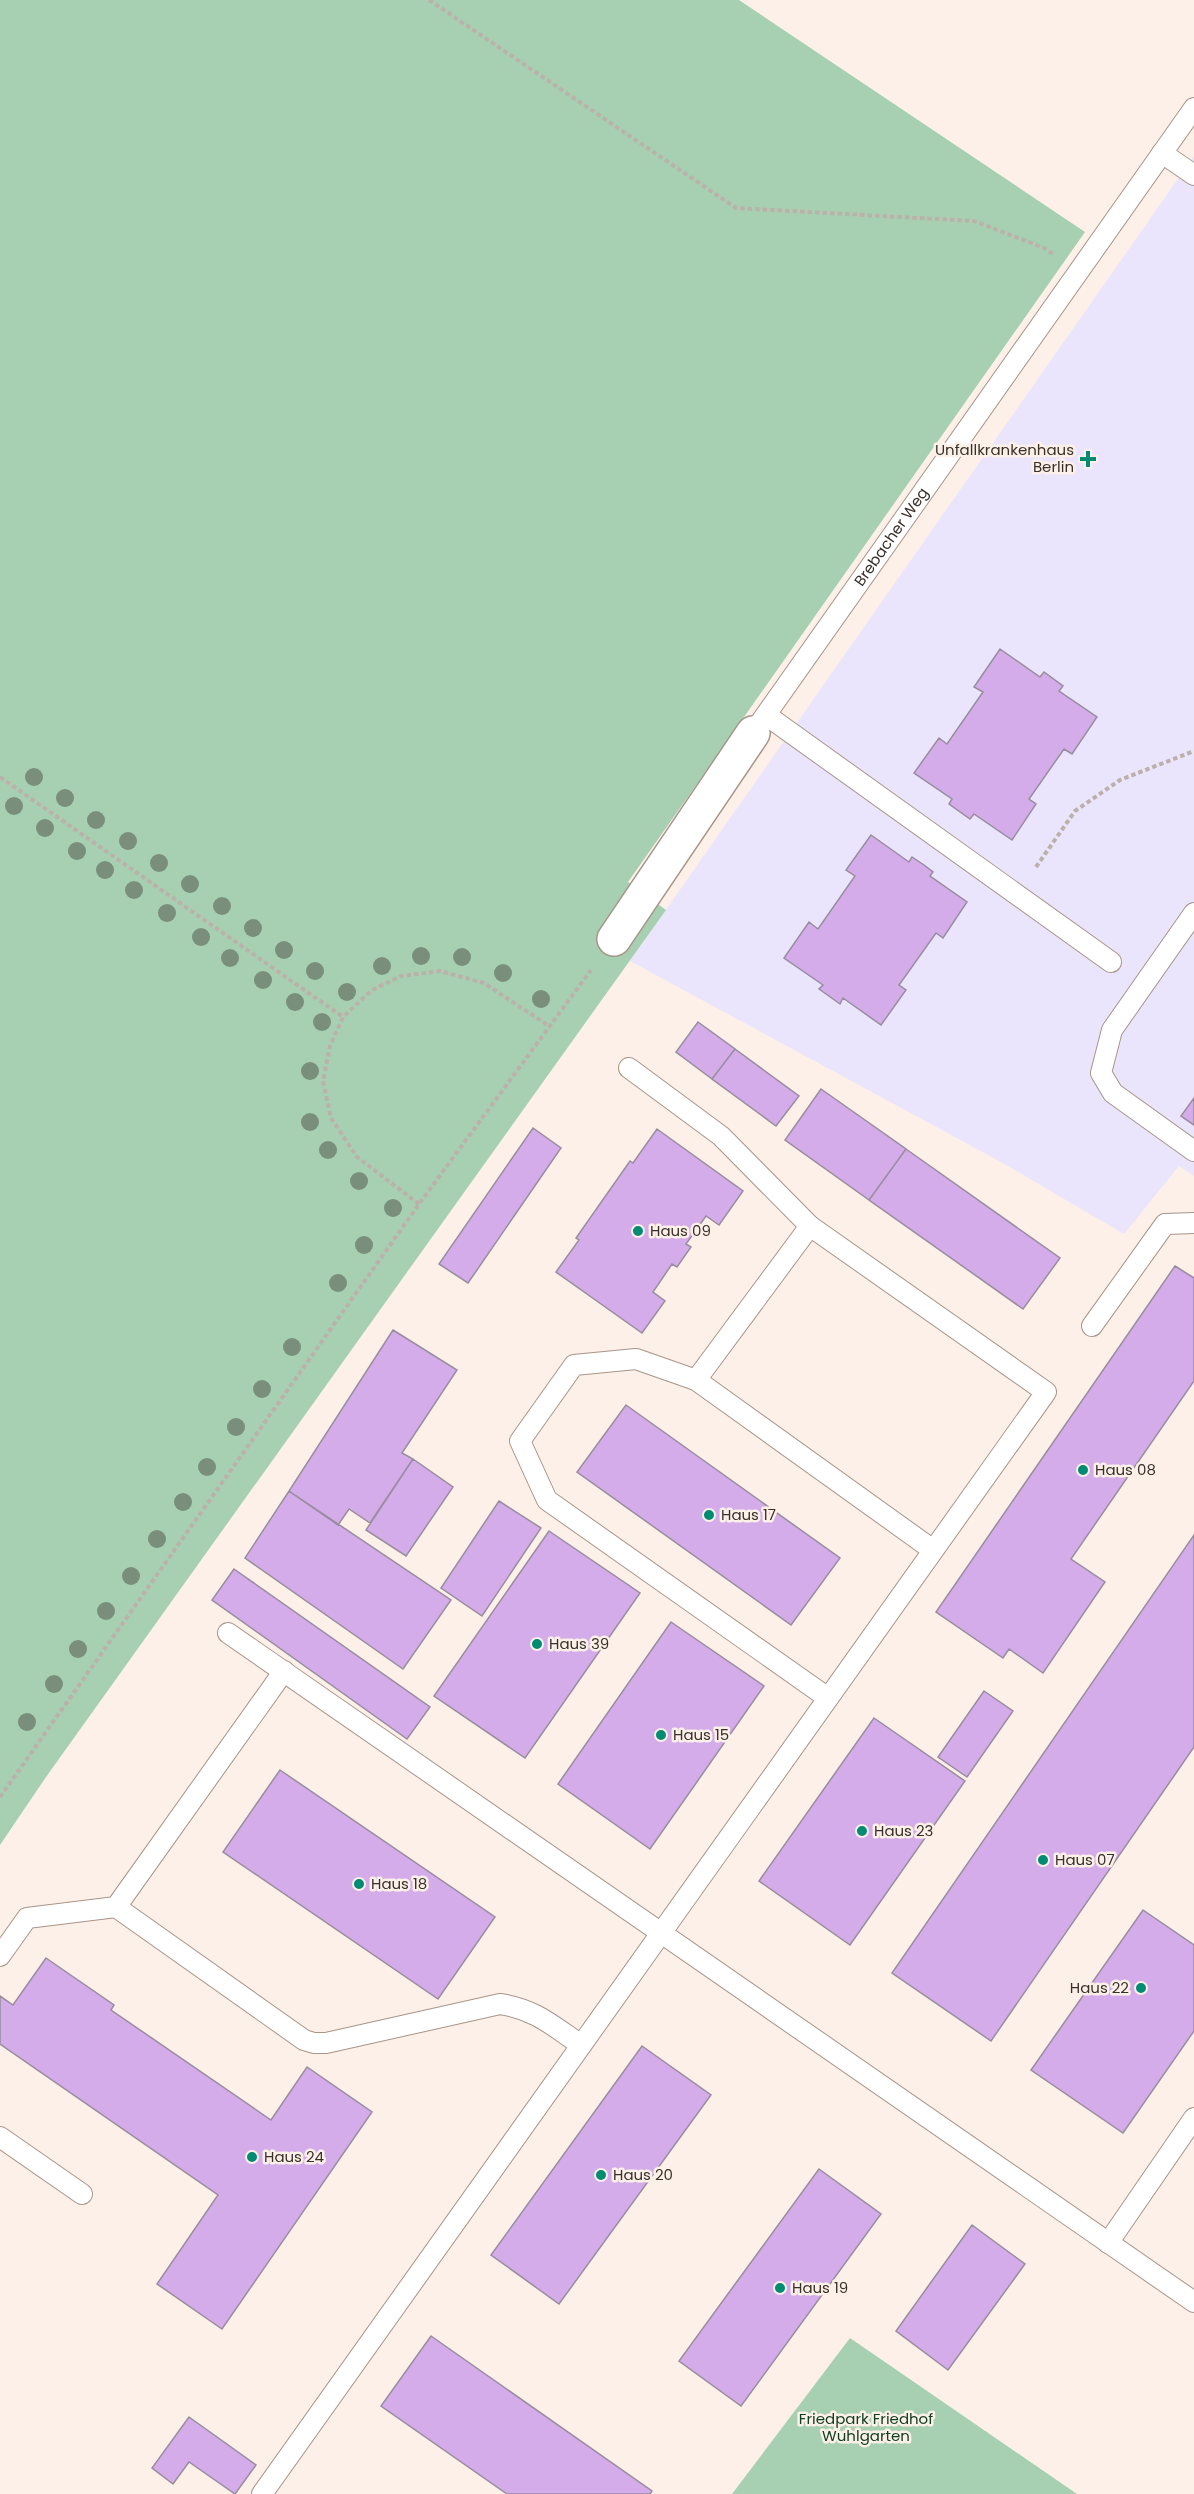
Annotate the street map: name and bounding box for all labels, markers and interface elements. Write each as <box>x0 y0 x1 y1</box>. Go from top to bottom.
place label: Unfallkrankenhaus Berlin <box>935 439 1074 477</box>
marker: Unfallkrankenhaus Berlin <box>1079 450 1097 468</box>
street label: Brebacher Weg <box>849 483 933 590</box>
place label: Haus 09 <box>650 1220 711 1241</box>
marker: Haus 09 <box>631 1224 645 1238</box>
place label: Haus 08 <box>1095 1459 1156 1480</box>
marker: Haus 08 <box>1076 1463 1090 1477</box>
place label: Haus 17 <box>721 1504 776 1525</box>
marker: Haus 17 <box>702 1508 716 1522</box>
place label: Haus 39 <box>549 1633 609 1654</box>
marker: Haus 39 <box>530 1637 544 1651</box>
place label: Haus 15 <box>673 1724 729 1745</box>
marker: Haus 15 <box>654 1728 668 1742</box>
place label: Haus 23 <box>874 1820 933 1841</box>
marker: Haus 23 <box>855 1824 869 1838</box>
place label: Haus 07 <box>1055 1849 1115 1870</box>
marker: Haus 07 <box>1036 1853 1050 1867</box>
place label: Haus 18 <box>371 1873 427 1894</box>
marker: Haus 18 <box>352 1877 366 1891</box>
place label: Haus 22 <box>1070 1977 1129 1998</box>
marker: Haus 22 <box>1134 1981 1148 1995</box>
place label: Haus 24 <box>264 2146 324 2167</box>
marker: Haus 24 <box>245 2150 259 2164</box>
place label: Haus 20 <box>613 2164 673 2185</box>
marker: Haus 20 <box>594 2168 608 2182</box>
place label: Haus 19 <box>792 2277 848 2298</box>
marker: Haus 19 <box>773 2281 787 2295</box>
park label: Friedpark Friedhof Wuhlgarten <box>799 2408 933 2446</box>

